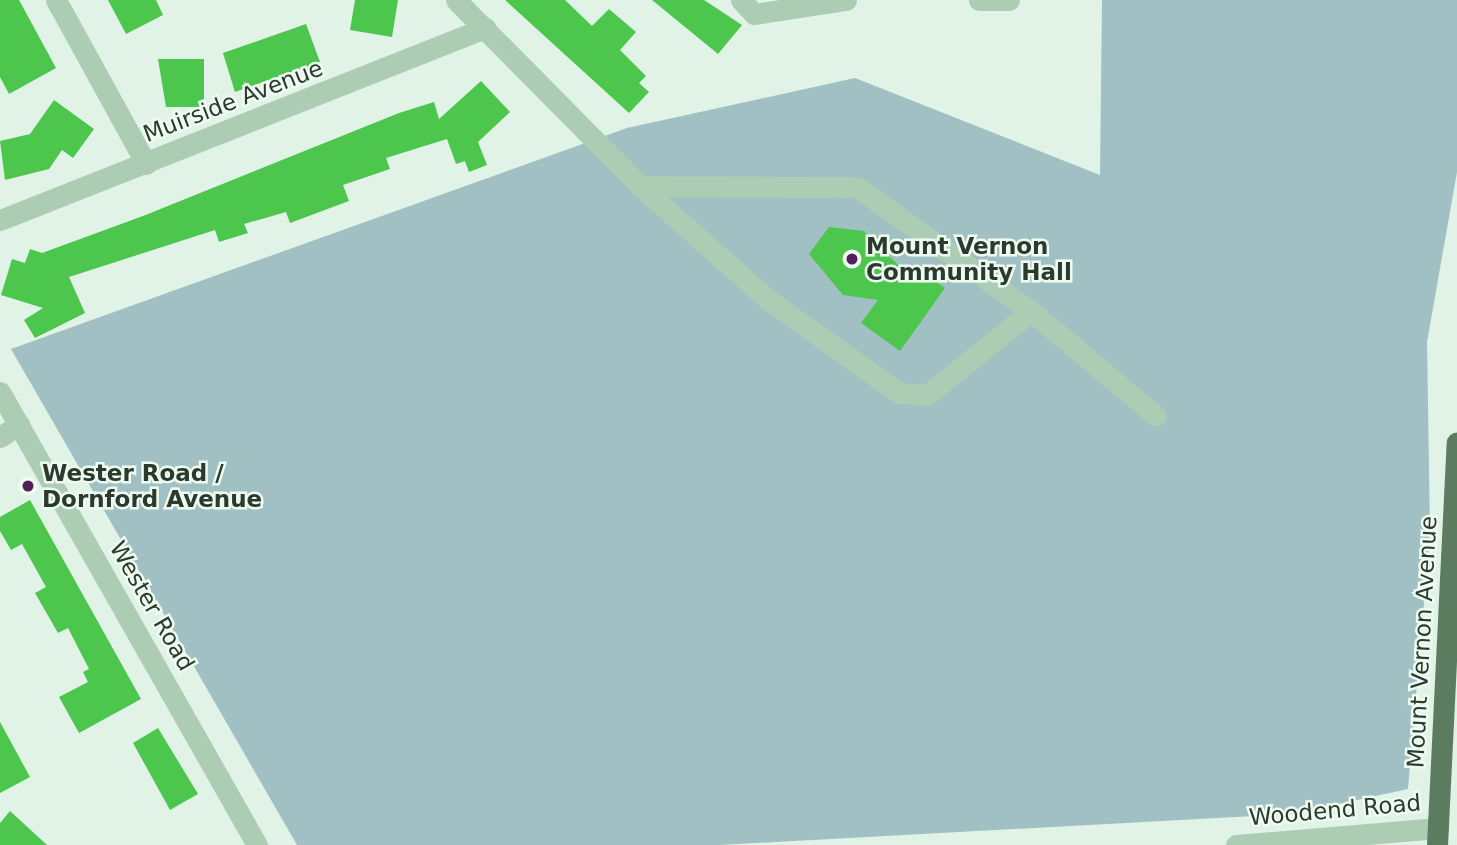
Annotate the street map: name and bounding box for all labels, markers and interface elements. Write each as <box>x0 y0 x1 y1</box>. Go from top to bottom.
street label: Muirside Avenue <box>139 54 327 148</box>
place label: Mount Vernon Community Hall <box>866 232 1072 286</box>
marker: Mount Vernon Community Hall <box>844 251 860 267</box>
place label: Wester Road / Dornford Avenue <box>42 459 262 513</box>
marker: Wester Road / Dornford Avenue <box>20 478 36 494</box>
street label: Mount Vernon Avenue <box>1402 515 1442 769</box>
street label: Wester Road <box>104 536 200 676</box>
street label: Woodend Road <box>1248 789 1422 831</box>

